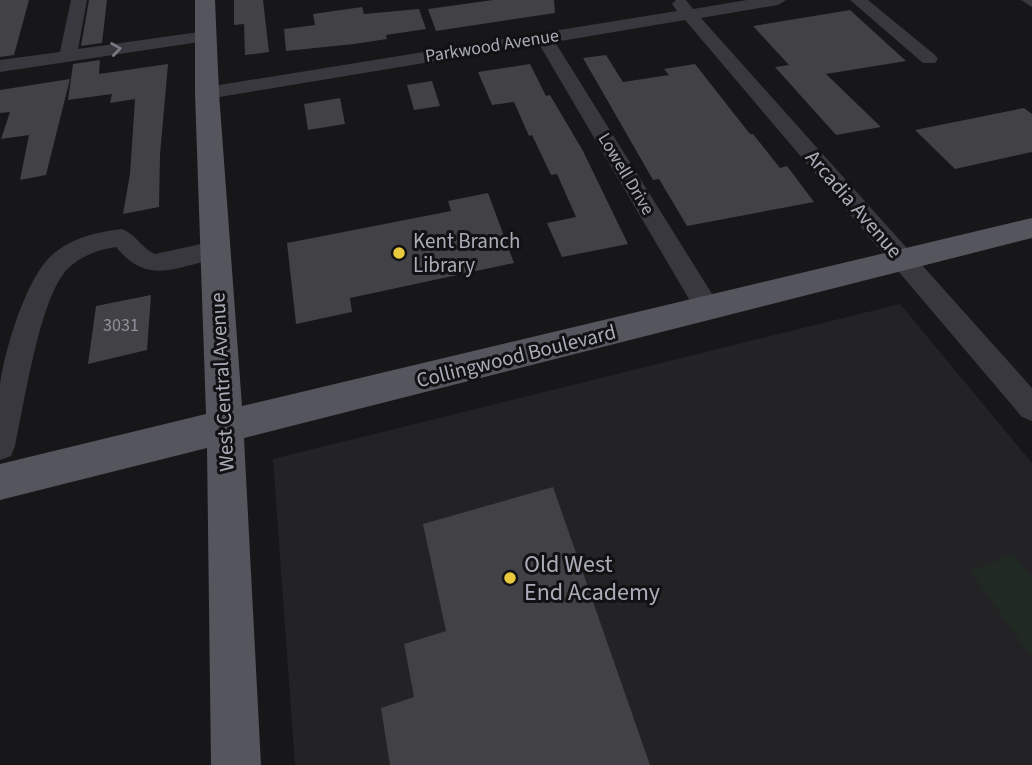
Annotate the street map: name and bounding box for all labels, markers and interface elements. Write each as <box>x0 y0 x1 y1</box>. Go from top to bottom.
street label: Parkwood Avenue <box>423 23 561 69</box>
one-way arrow <box>110 42 122 57</box>
street label: Lowell Drive <box>592 128 660 220</box>
street label: Arcadia Avenue <box>798 143 910 265</box>
place label: Kent Branch Library <box>413 226 520 280</box>
marker: Kent Branch Library <box>391 245 407 261</box>
street label: West Central Avenue <box>202 292 242 472</box>
house number: 3031 <box>103 313 139 338</box>
street label: Collingwood Boulevard <box>413 317 619 395</box>
place label: Old West End Academy <box>524 547 660 610</box>
marker: Old West End Academy <box>502 570 518 586</box>

